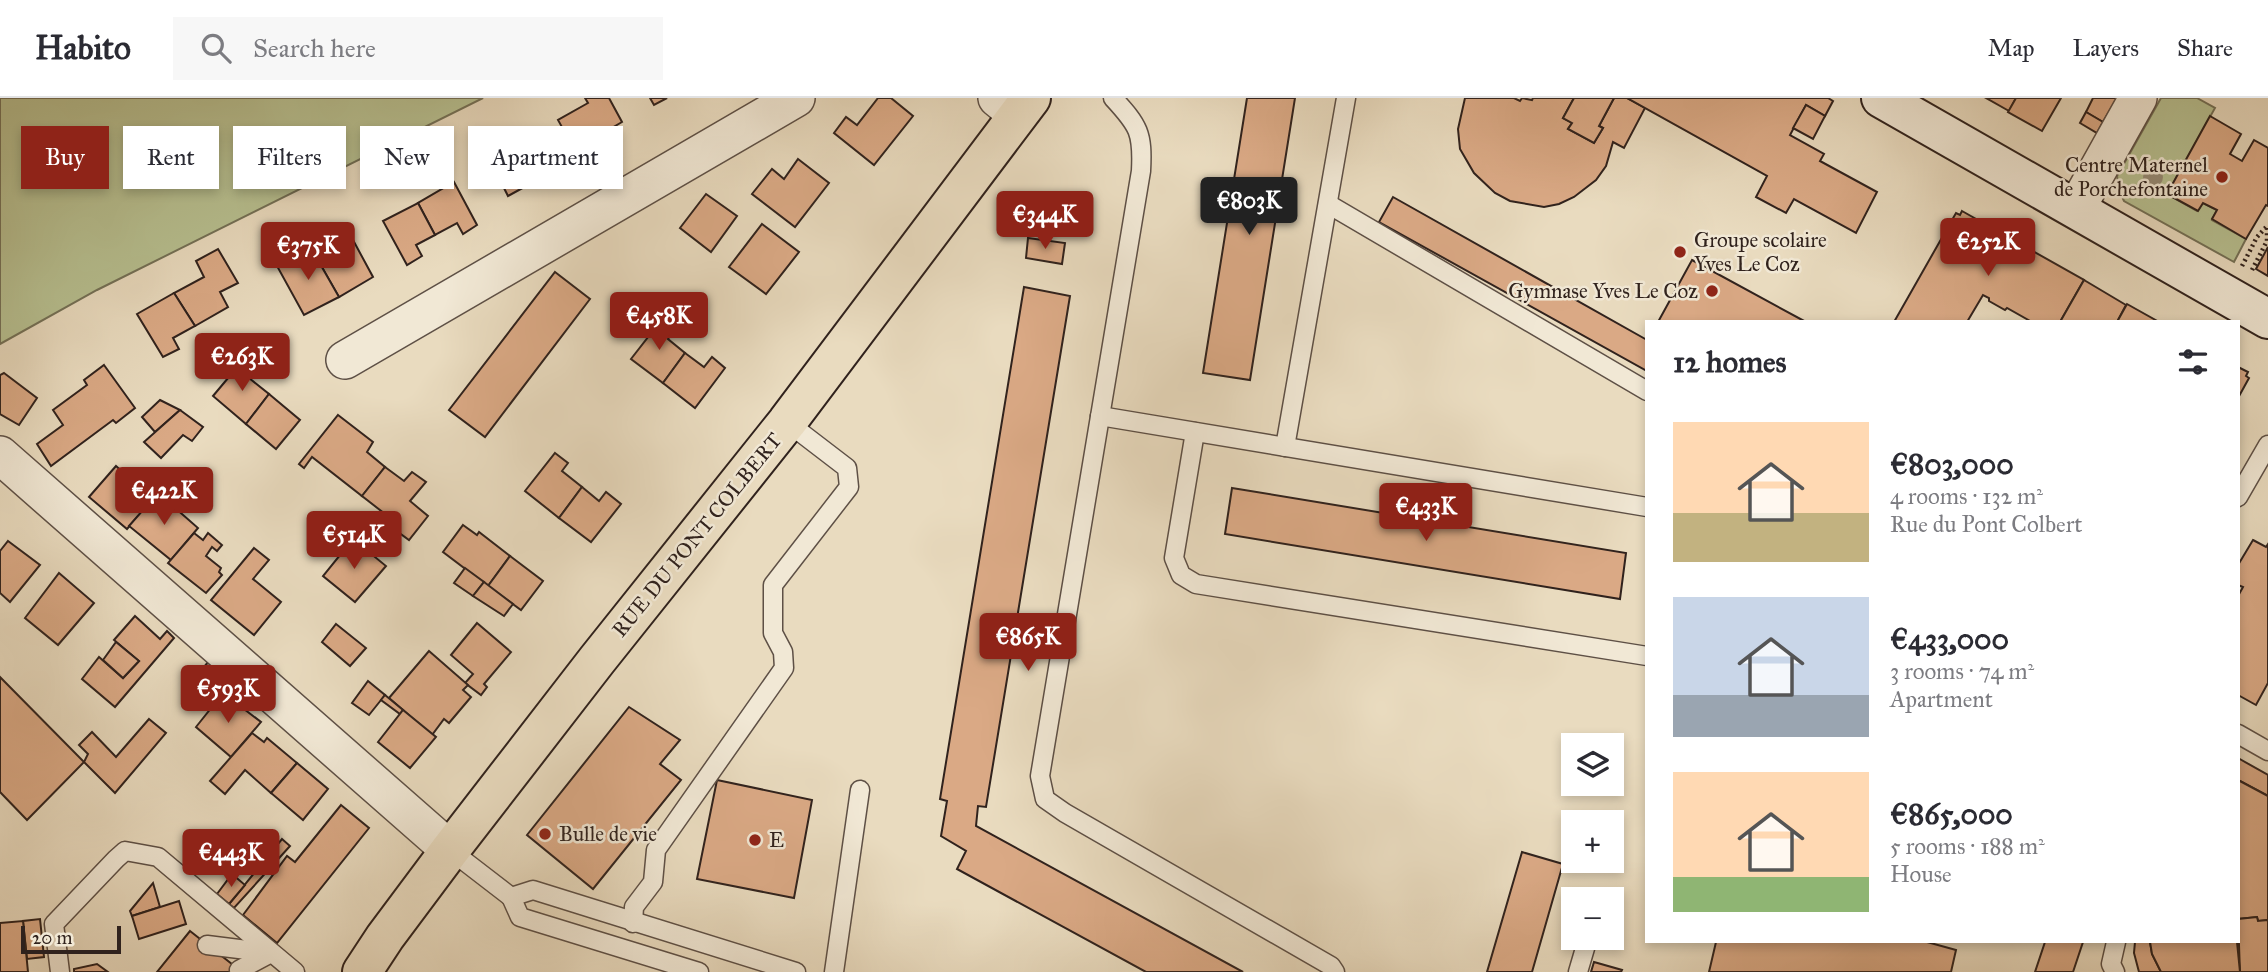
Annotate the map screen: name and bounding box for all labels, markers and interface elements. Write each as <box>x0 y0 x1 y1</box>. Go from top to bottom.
search box <box>173 17 663 80</box>
text: Habito <box>35 28 131 68</box>
icon: search <box>197 29 235 67</box>
text: Search here <box>253 32 376 64</box>
text: Map <box>1988 33 2035 63</box>
text: Layers <box>2073 33 2139 63</box>
text: Share <box>2177 33 2233 63</box>
chip: Buy <box>21 126 109 189</box>
chip: Rent <box>123 126 219 189</box>
chip: Filters <box>233 126 346 189</box>
chip: New <box>360 126 454 189</box>
chip: Apartment <box>468 126 623 189</box>
place label: Centre Maternel de Porchefontaine <box>2054 152 2208 202</box>
marker: Centre Maternel de Porchefontaine <box>2214 169 2230 185</box>
pin: €803K <box>1200 178 1298 237</box>
text: €803K <box>1216 186 1282 214</box>
pin: €344K <box>996 192 1094 251</box>
text: €344K <box>1012 200 1078 228</box>
pin: €252K <box>1939 218 2037 278</box>
pin: €375K <box>259 222 357 282</box>
place label: Groupe scolaire Yves Le Coz <box>1694 227 1827 277</box>
text: €252K <box>1956 227 2020 255</box>
text: €375K <box>277 231 339 259</box>
marker: Groupe scolaire Yves Le Coz <box>1672 244 1688 260</box>
place label: Gymnase Yves Le Coz <box>1508 278 1698 304</box>
marker: Gymnase Yves Le Coz <box>1704 283 1720 299</box>
pin: €458K <box>610 292 708 352</box>
text: €458K <box>626 301 692 329</box>
pin: €263K <box>193 334 291 393</box>
text: €263K <box>211 342 273 370</box>
icon: filters <box>2174 343 2212 381</box>
text: 12 homes <box>1673 344 1786 380</box>
street label: RUE DU PONT COLBERT <box>607 428 787 642</box>
text: €803,000 <box>1890 446 2014 482</box>
icon: home <box>1729 450 1813 534</box>
pin: €422K <box>115 468 213 527</box>
text: €422K <box>131 476 197 504</box>
text: 4 rooms · 132 m² <box>1890 482 2043 510</box>
pin: €433K <box>1377 484 1475 543</box>
text: €433K <box>1395 492 1457 520</box>
text: Rue du Pont Colbert <box>1890 510 2082 538</box>
pin: €514K <box>305 512 403 571</box>
text: €514K <box>323 520 385 548</box>
pin: €865K <box>979 614 1077 673</box>
text: €433,000 <box>1890 621 2009 657</box>
text: €865K <box>996 622 1060 650</box>
icon: home <box>1729 625 1813 709</box>
text: 3 rooms · 74 m² <box>1890 657 2034 685</box>
pin: €593K <box>179 666 277 725</box>
text: €593K <box>197 674 259 702</box>
text: Apartment <box>1890 685 1993 713</box>
map controls <box>1561 733 1624 950</box>
button: layers <box>1561 733 1624 796</box>
text: €865,000 <box>1890 796 2013 832</box>
icon: home <box>1729 800 1813 884</box>
button: + <box>1561 810 1624 873</box>
place label: Bulle de vie <box>559 821 657 847</box>
marker: Bulle de vie <box>537 826 553 842</box>
place label: E <box>769 827 784 853</box>
pin: €443K <box>182 830 280 889</box>
marker: E <box>747 832 763 848</box>
text: 5 rooms · 188 m² <box>1890 832 2045 860</box>
text: €443K <box>198 838 264 866</box>
text: House <box>1890 860 1952 888</box>
button: − <box>1561 887 1624 950</box>
scale bar <box>21 923 121 955</box>
text: 20 m <box>32 926 73 949</box>

